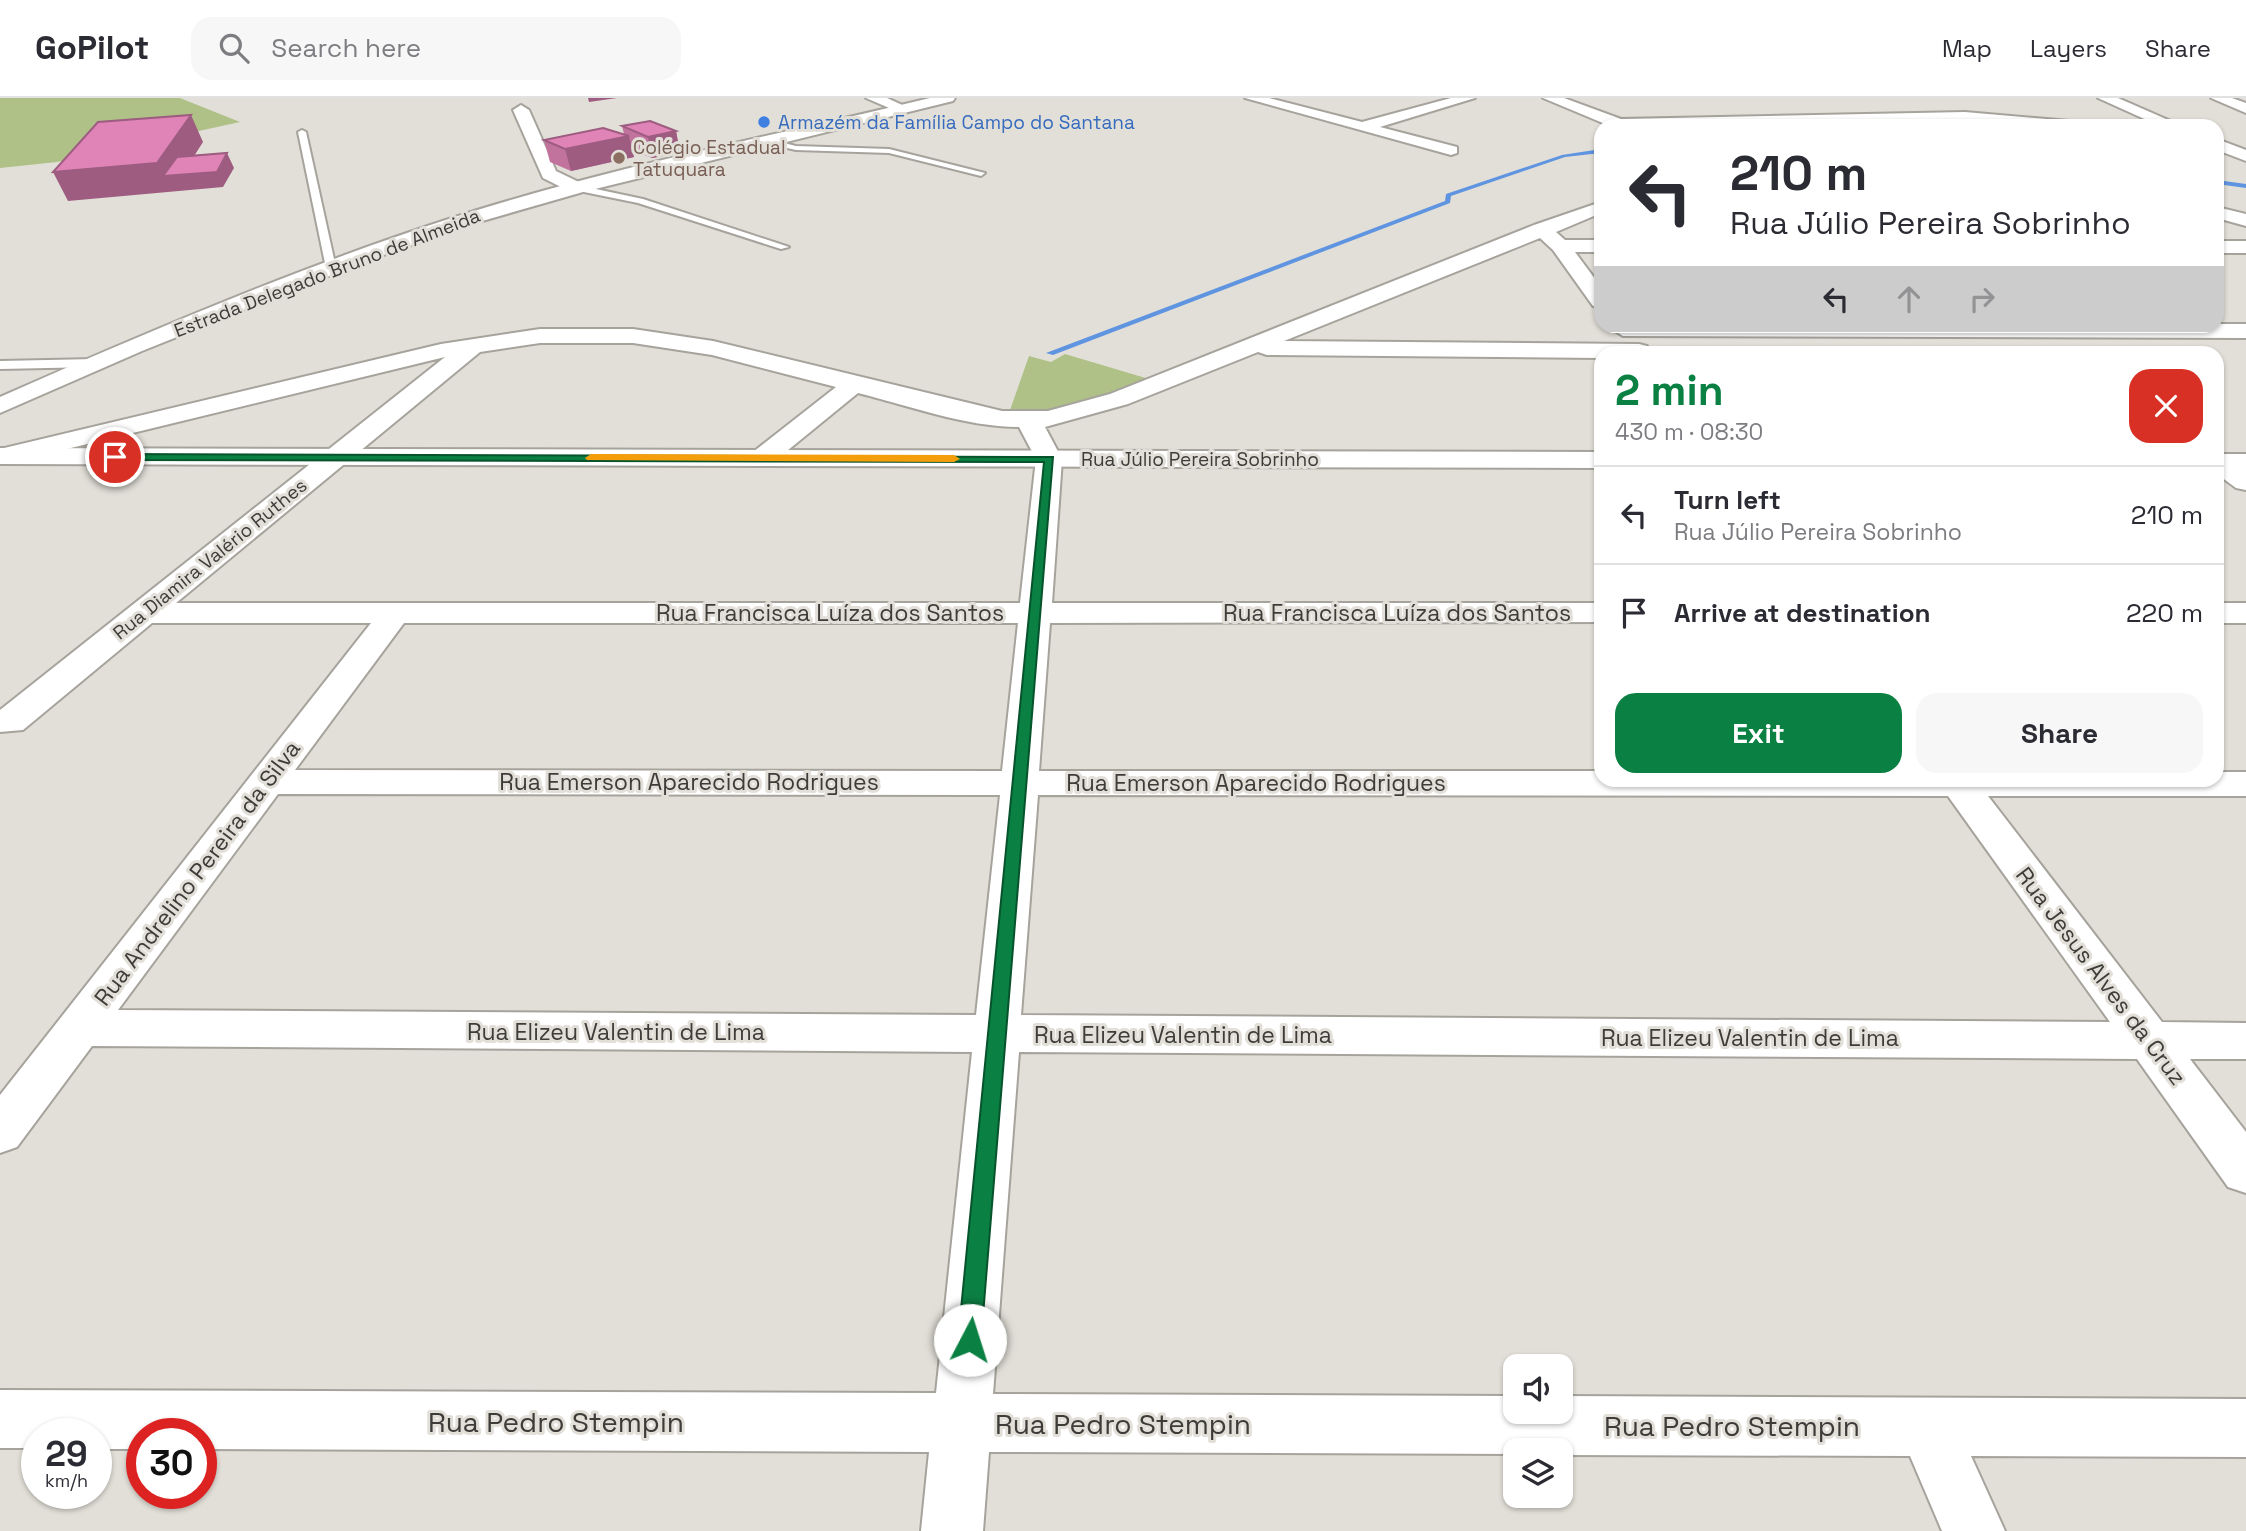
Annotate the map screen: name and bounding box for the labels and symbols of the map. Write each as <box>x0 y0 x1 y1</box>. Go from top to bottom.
place label: Armazém da Família Campo do Santana <box>778 110 1135 135</box>
marker: Armazém da Família Campo do Santana <box>756 114 772 130</box>
place label: Colégio Estadual Tatuquara <box>633 135 786 182</box>
marker: Colégio Estadual Tatuquara <box>611 150 627 166</box>
street label: Estrada Delegado Bruno de Almeida <box>170 203 484 343</box>
pin <box>85 427 145 487</box>
street label: Rua Júlio Pereira Sobrinho <box>1081 447 1319 472</box>
street label: Rua Diamira Valério Ruthes <box>108 473 312 645</box>
street label: Rua Francisca Luíza dos Santos <box>656 598 1004 628</box>
street label: Rua Francisca Luíza dos Santos <box>1223 598 1571 628</box>
street label: Rua Andrelino Pereira da Silva <box>87 734 307 1012</box>
street label: Rua Emerson Aparecido Rodrigues <box>499 767 879 797</box>
street label: Rua Emerson Aparecido Rodrigues <box>1066 768 1446 798</box>
street label: Rua Jesus Alves da Cruz <box>2009 861 2193 1091</box>
street label: Rua Elizeu Valentin de Lima <box>467 1017 765 1047</box>
street label: Rua Elizeu Valentin de Lima <box>1034 1020 1332 1050</box>
street label: Rua Elizeu Valentin de Lima <box>1601 1023 1899 1053</box>
position arrow <box>933 1303 1007 1377</box>
street label: Rua Pedro Stempin <box>428 1404 684 1440</box>
street label: Rua Pedro Stempin <box>995 1406 1251 1442</box>
street label: Rua Pedro Stempin <box>1604 1408 1860 1444</box>
speed limit sign: 30 <box>126 1418 217 1509</box>

